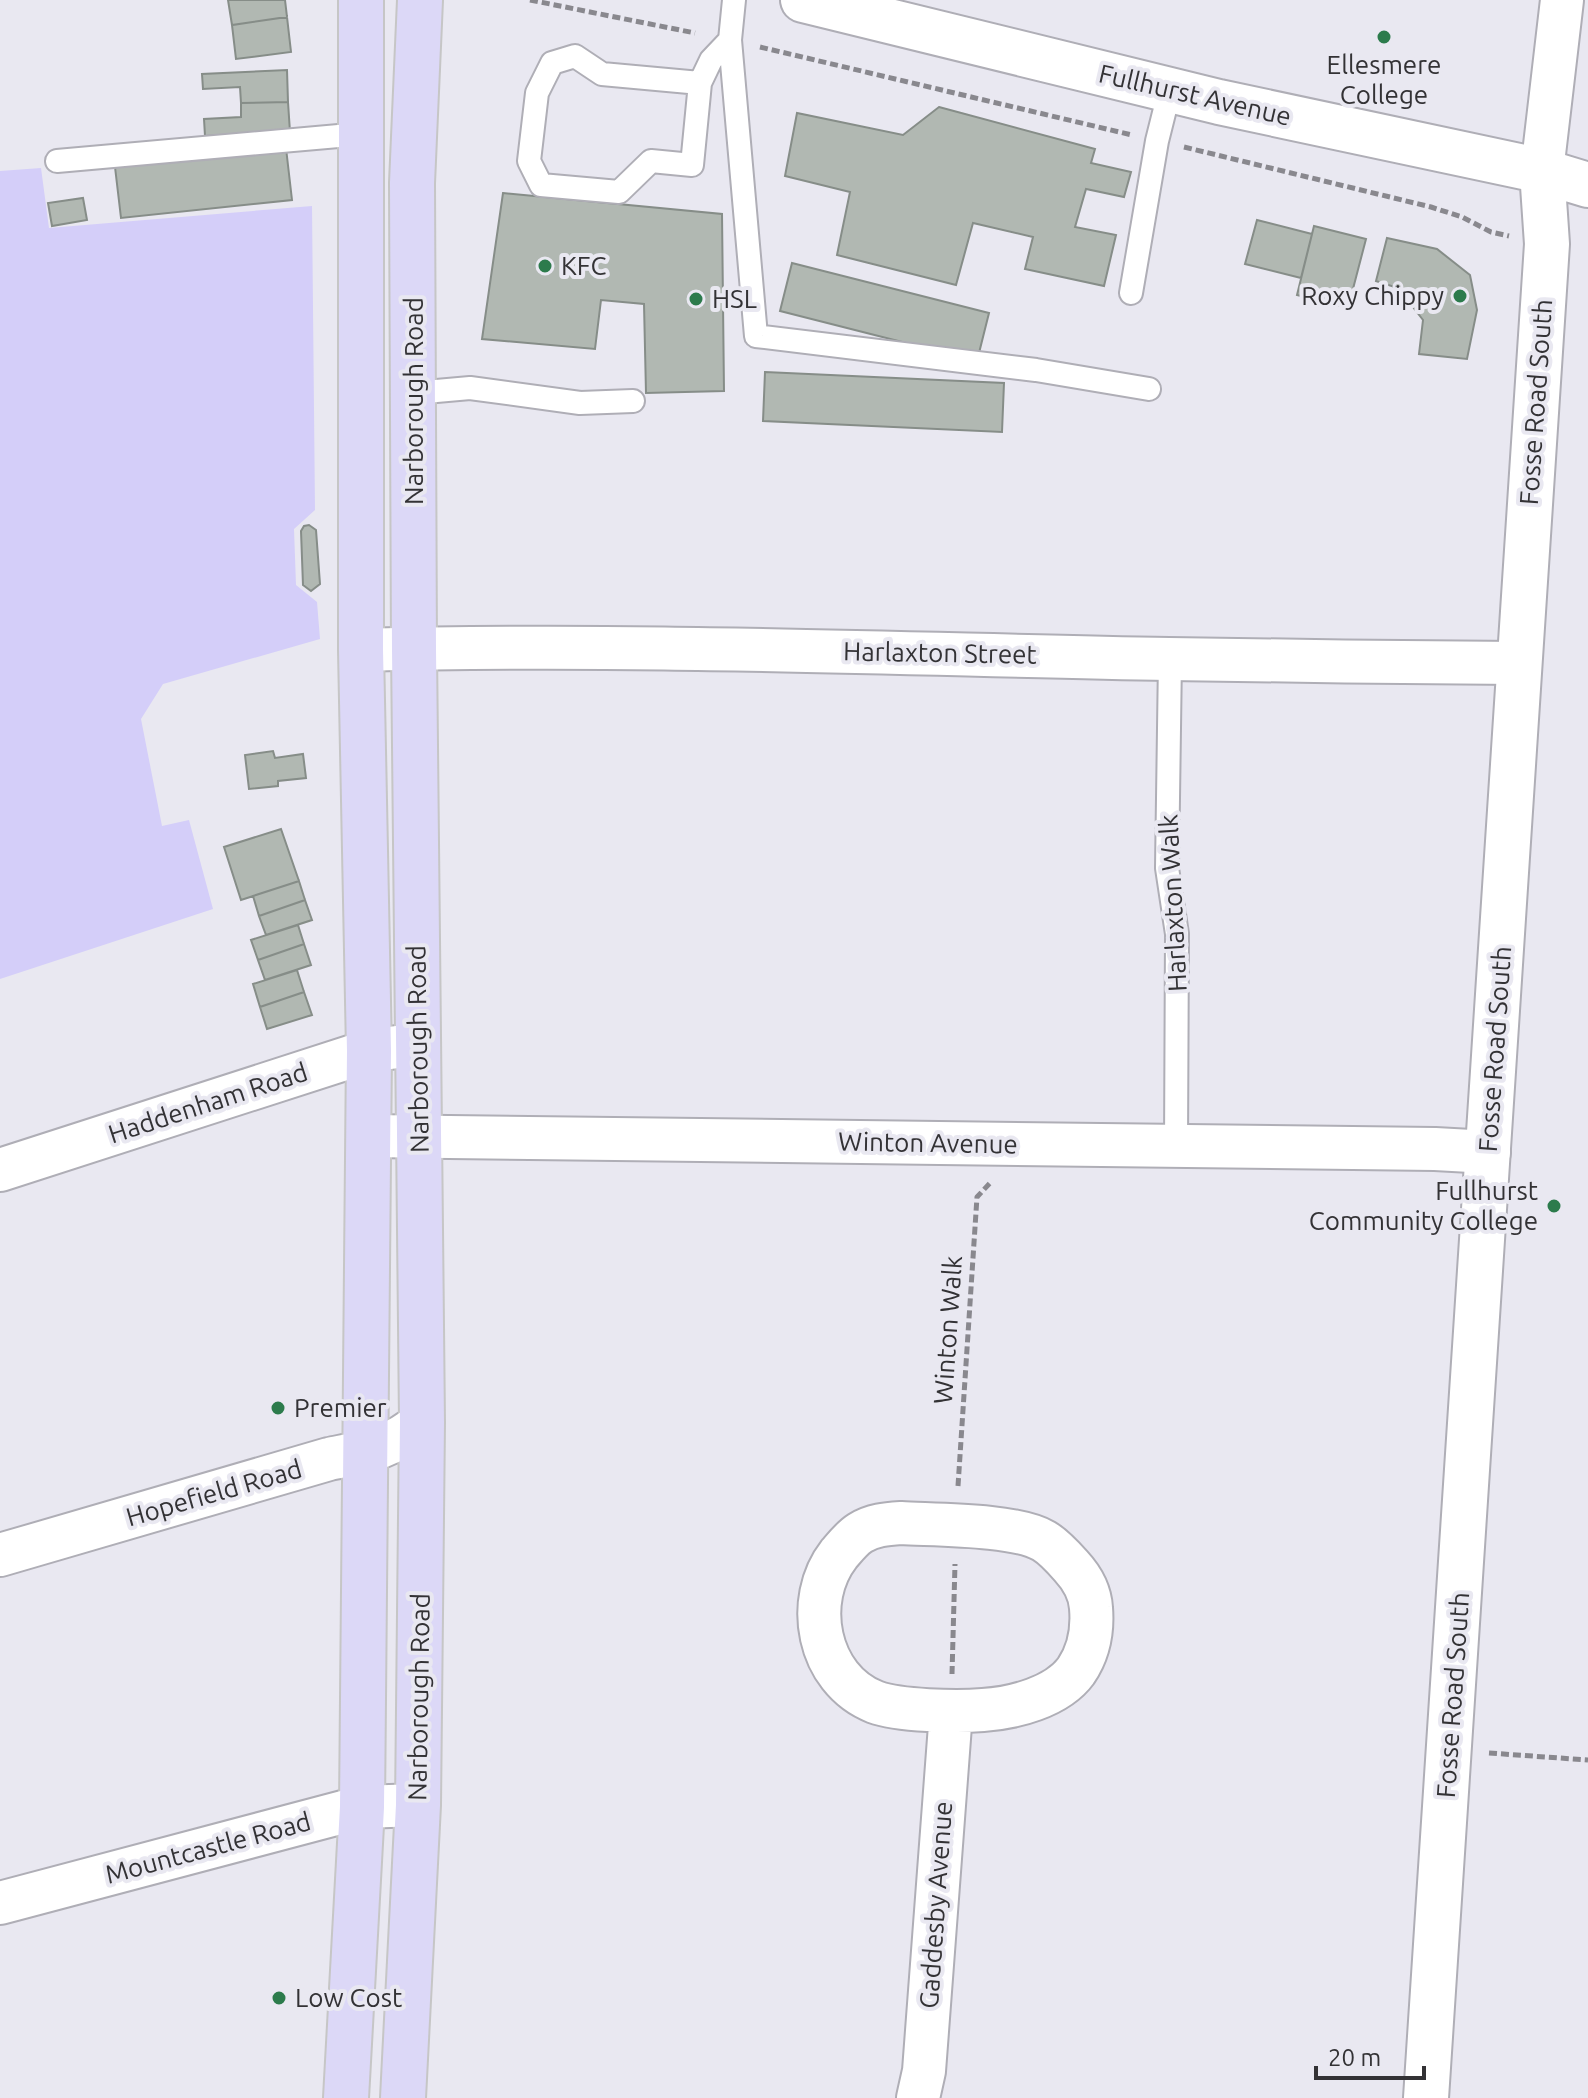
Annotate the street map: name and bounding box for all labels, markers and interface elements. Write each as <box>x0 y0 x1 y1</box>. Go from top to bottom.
marker: Ellesmere College <box>1375 28 1393 46</box>
place label: Ellesmere College <box>1327 50 1441 109</box>
street label: Fullhurst Avenue <box>1096 58 1294 131</box>
place label: KFC <box>561 251 606 280</box>
marker: KFC <box>536 257 554 275</box>
place label: Roxy Chippy <box>1301 281 1444 310</box>
place label: HSL <box>712 284 757 313</box>
marker: Roxy Chippy <box>1451 287 1469 305</box>
marker: HSL <box>687 290 705 308</box>
street label: Narborough Road <box>399 297 428 505</box>
street label: Fosse Road South <box>1514 298 1557 506</box>
street label: Harlaxton Street <box>843 636 1037 669</box>
street label: Harlaxton Walk <box>1153 814 1192 993</box>
street label: Narborough Road <box>401 945 434 1153</box>
street label: Fosse Road South <box>1473 945 1516 1153</box>
street label: Haddenham Road <box>105 1057 311 1148</box>
street label: Winton Avenue <box>838 1126 1018 1159</box>
place label: Fullhurst Community College <box>1309 1176 1538 1235</box>
marker: Fullhurst Community College <box>1545 1197 1563 1215</box>
street label: Winton Walk <box>928 1255 967 1405</box>
place label: Premier <box>294 1393 387 1422</box>
marker: Premier <box>269 1399 287 1417</box>
street label: Hopefield Road <box>123 1454 305 1531</box>
street label: Fosse Road South <box>1431 1591 1474 1799</box>
street label: Narborough Road <box>402 1593 435 1801</box>
street label: Gaddesby Avenue <box>914 1800 957 2010</box>
street label: Mountcastle Road <box>102 1806 314 1889</box>
place label: Low Cost <box>295 1983 402 2012</box>
marker: Low Cost <box>270 1989 288 2007</box>
scale bar <box>1316 2030 1424 2080</box>
text: 20 m <box>1328 2044 1381 2071</box>

